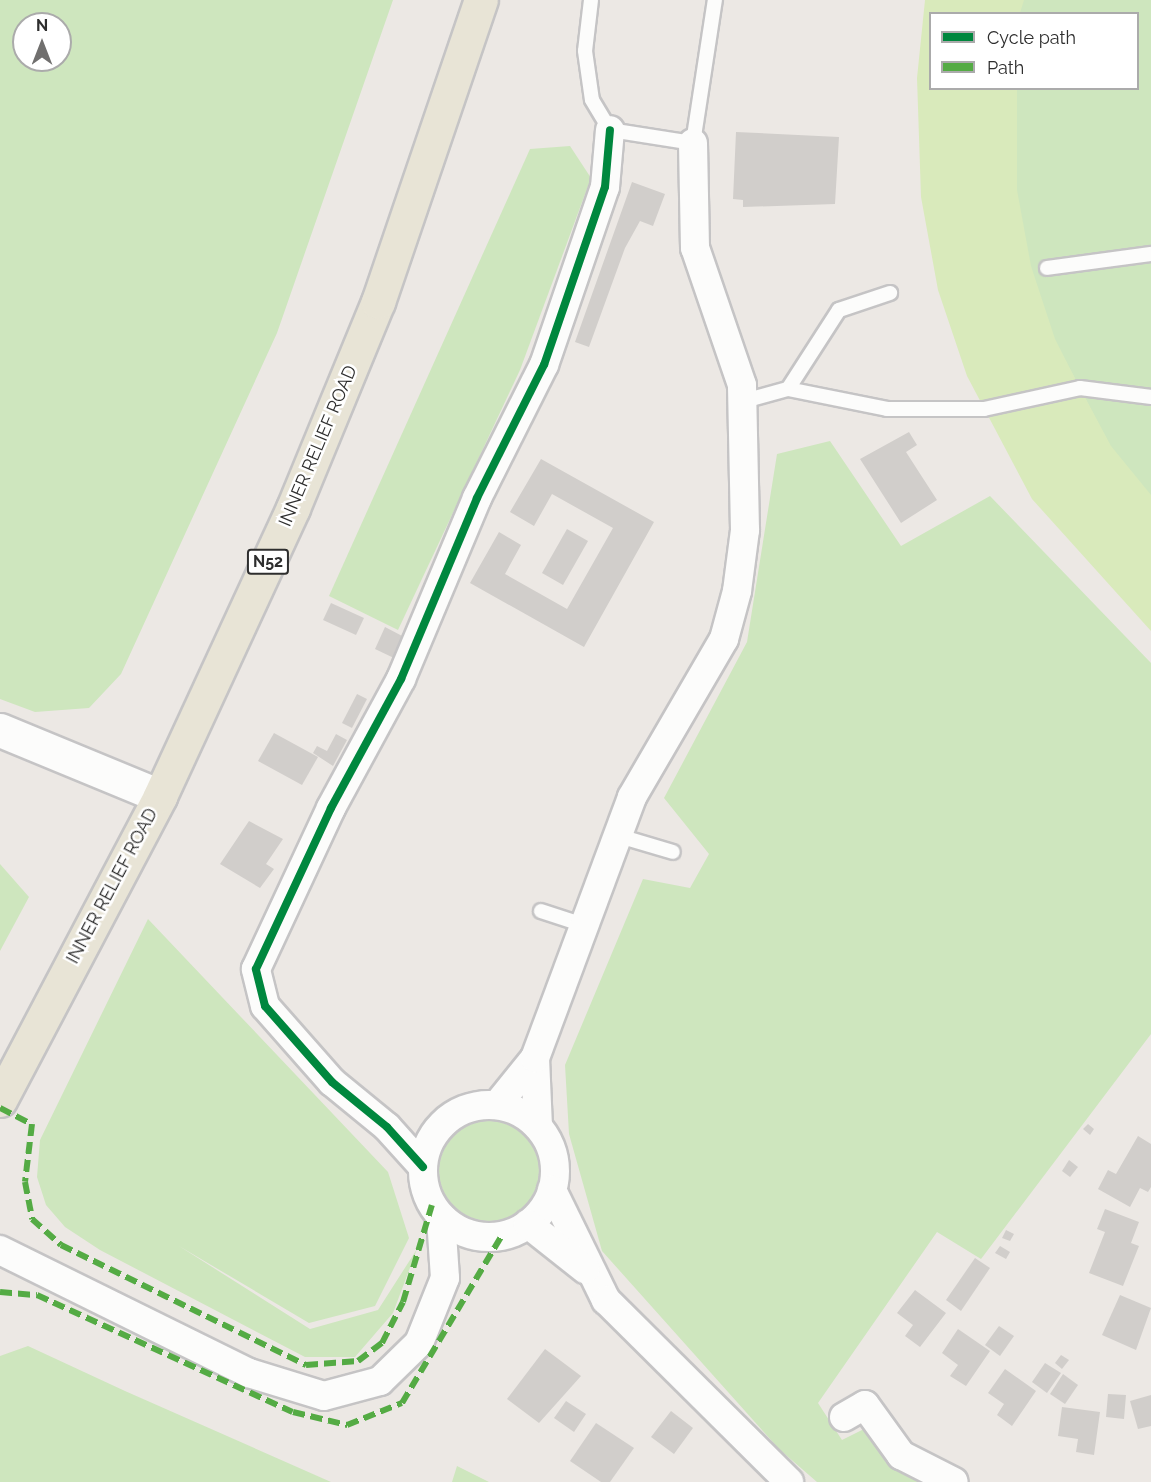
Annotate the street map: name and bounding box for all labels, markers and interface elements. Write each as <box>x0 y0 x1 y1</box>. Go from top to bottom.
north arrow <box>12 12 72 72</box>
legend <box>929 12 1139 90</box>
text: N <box>36 16 48 35</box>
text: Cycle path <box>987 27 1076 48</box>
text: Path <box>987 57 1024 78</box>
street label: INNER RELIEF ROAD <box>274 362 362 530</box>
road number: N52 <box>246 549 290 575</box>
street label: INNER RELIEF ROAD <box>62 804 162 968</box>

